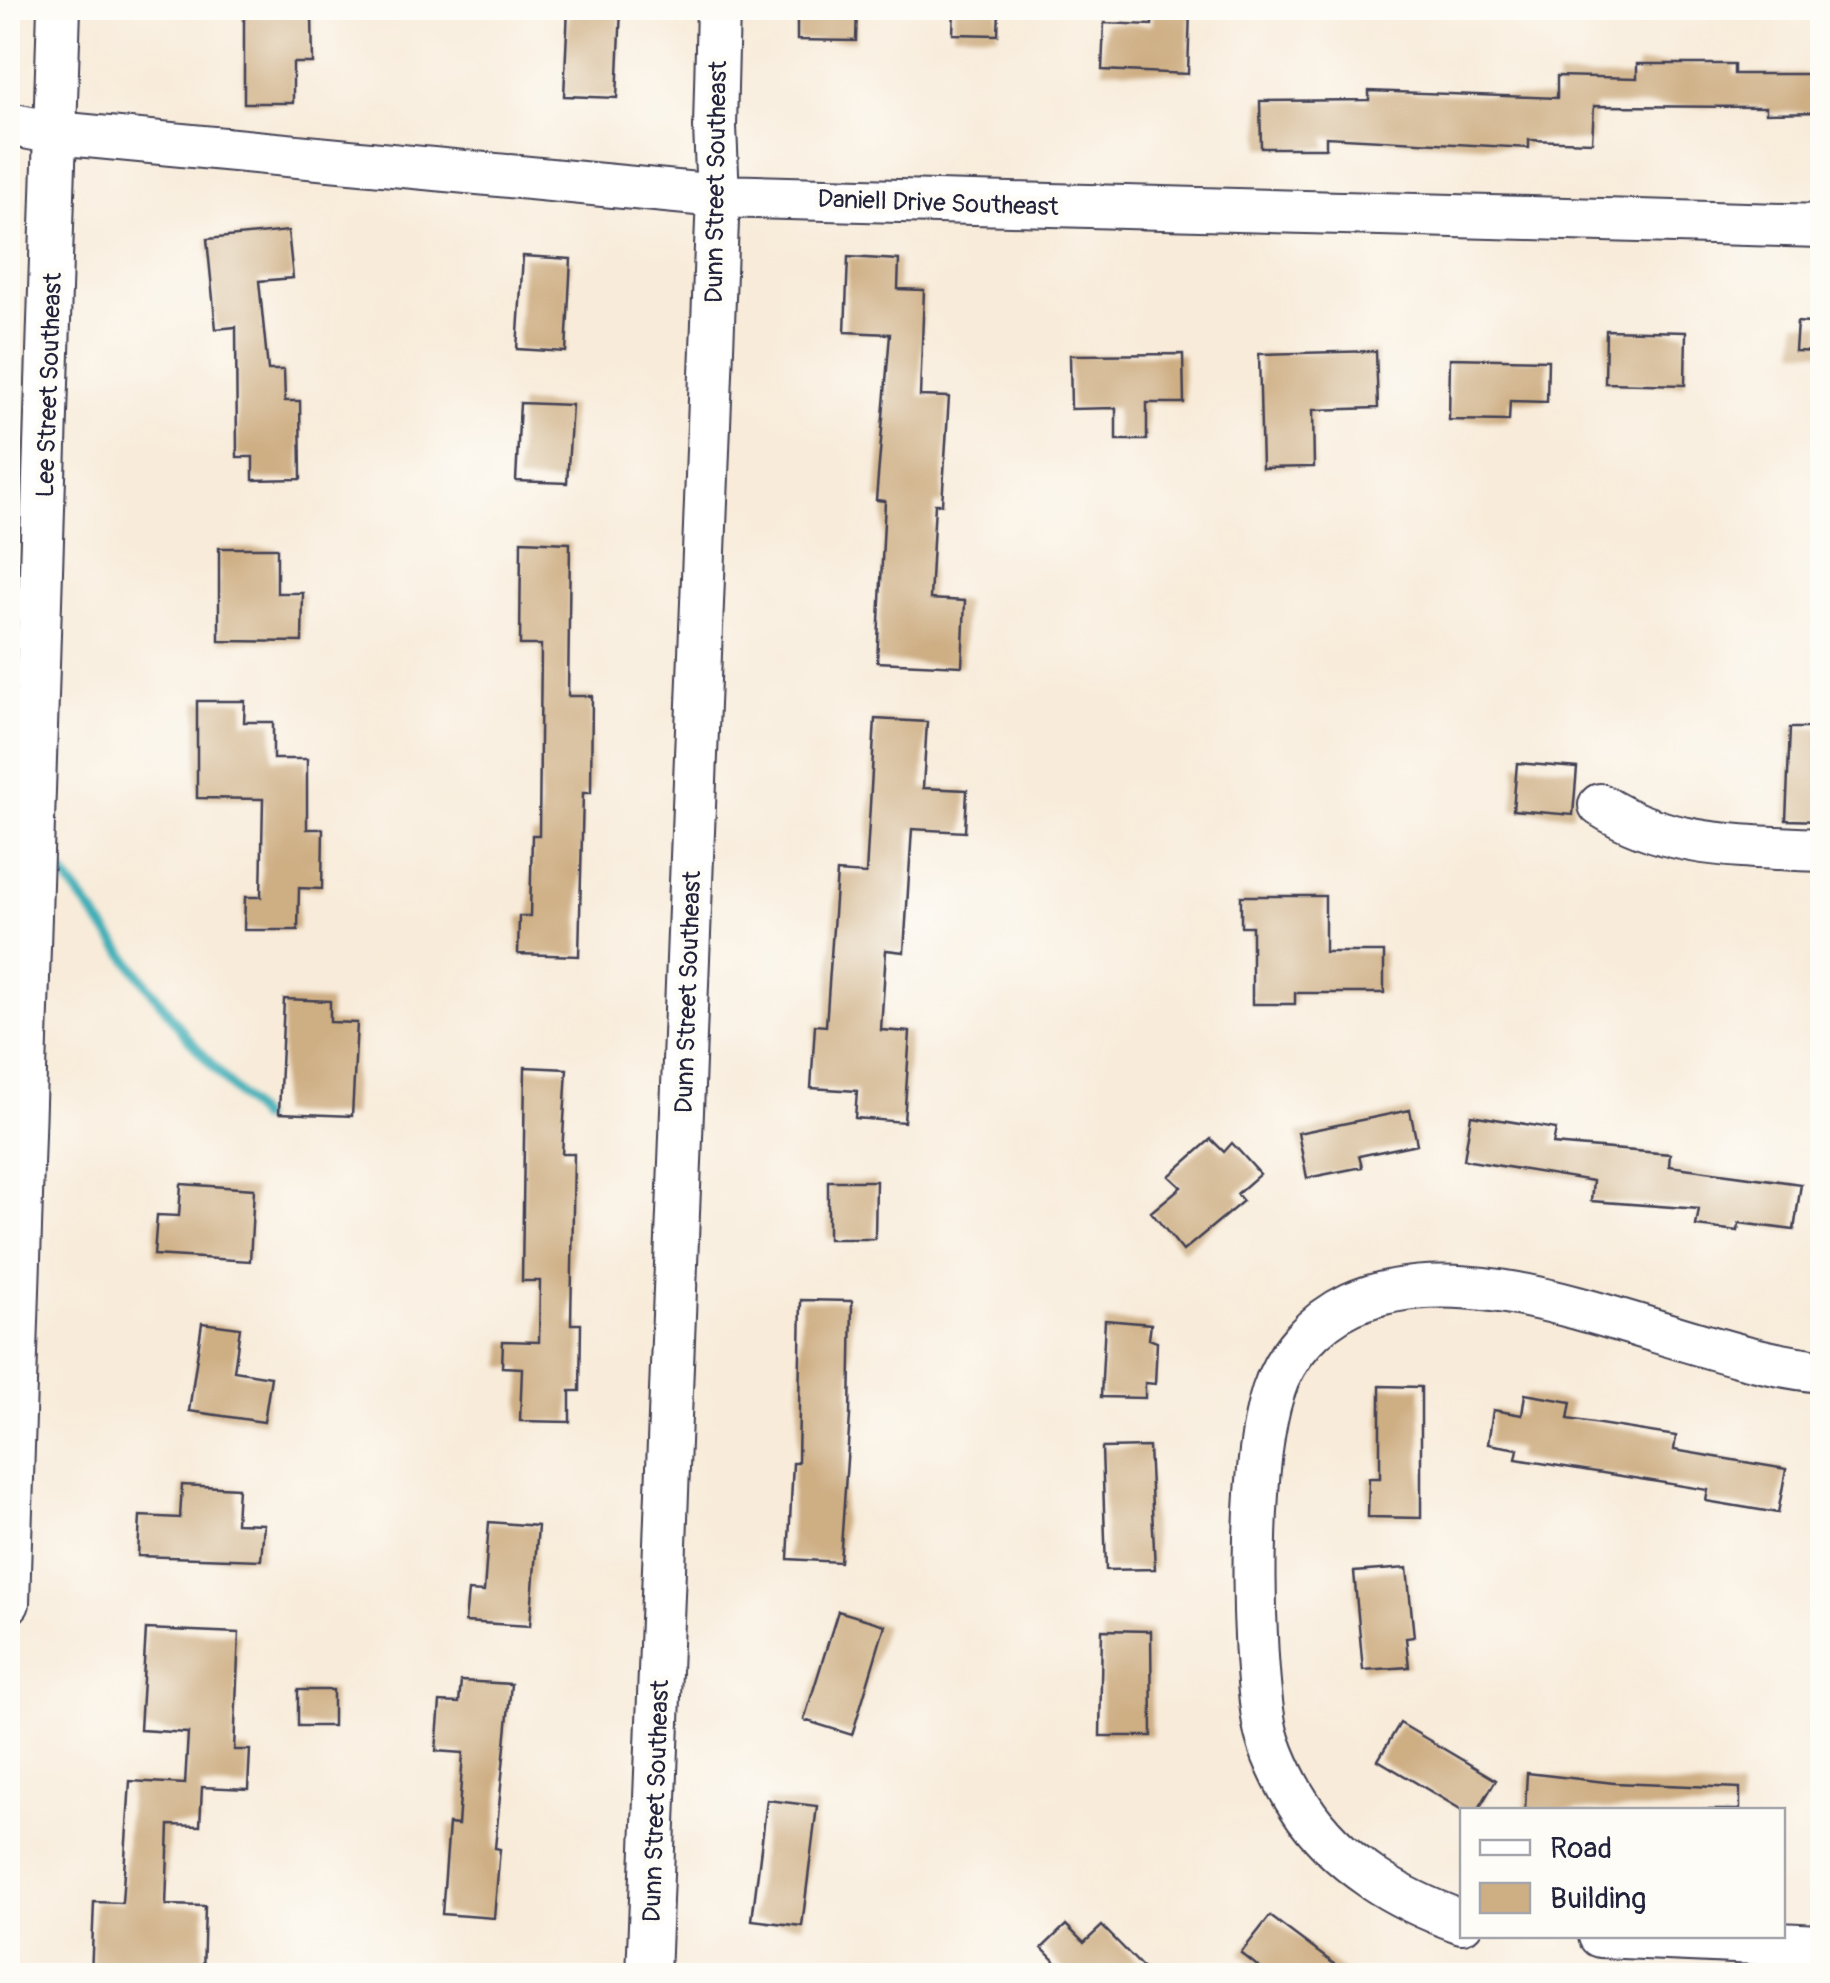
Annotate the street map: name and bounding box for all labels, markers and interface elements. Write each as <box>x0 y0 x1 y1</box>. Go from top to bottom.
street label: Dunn Street Southeast <box>699 60 734 303</box>
street label: Daniell Drive Southeast <box>817 184 1060 223</box>
street label: Lee Street Southeast <box>30 271 69 498</box>
street label: Dunn Street Southeast <box>669 870 708 1114</box>
street label: Dunn Street Southeast <box>637 1679 676 1923</box>
legend <box>1460 1808 1785 1938</box>
text: Road <box>1550 1830 1612 1867</box>
text: Building <box>1550 1880 1646 1917</box>

